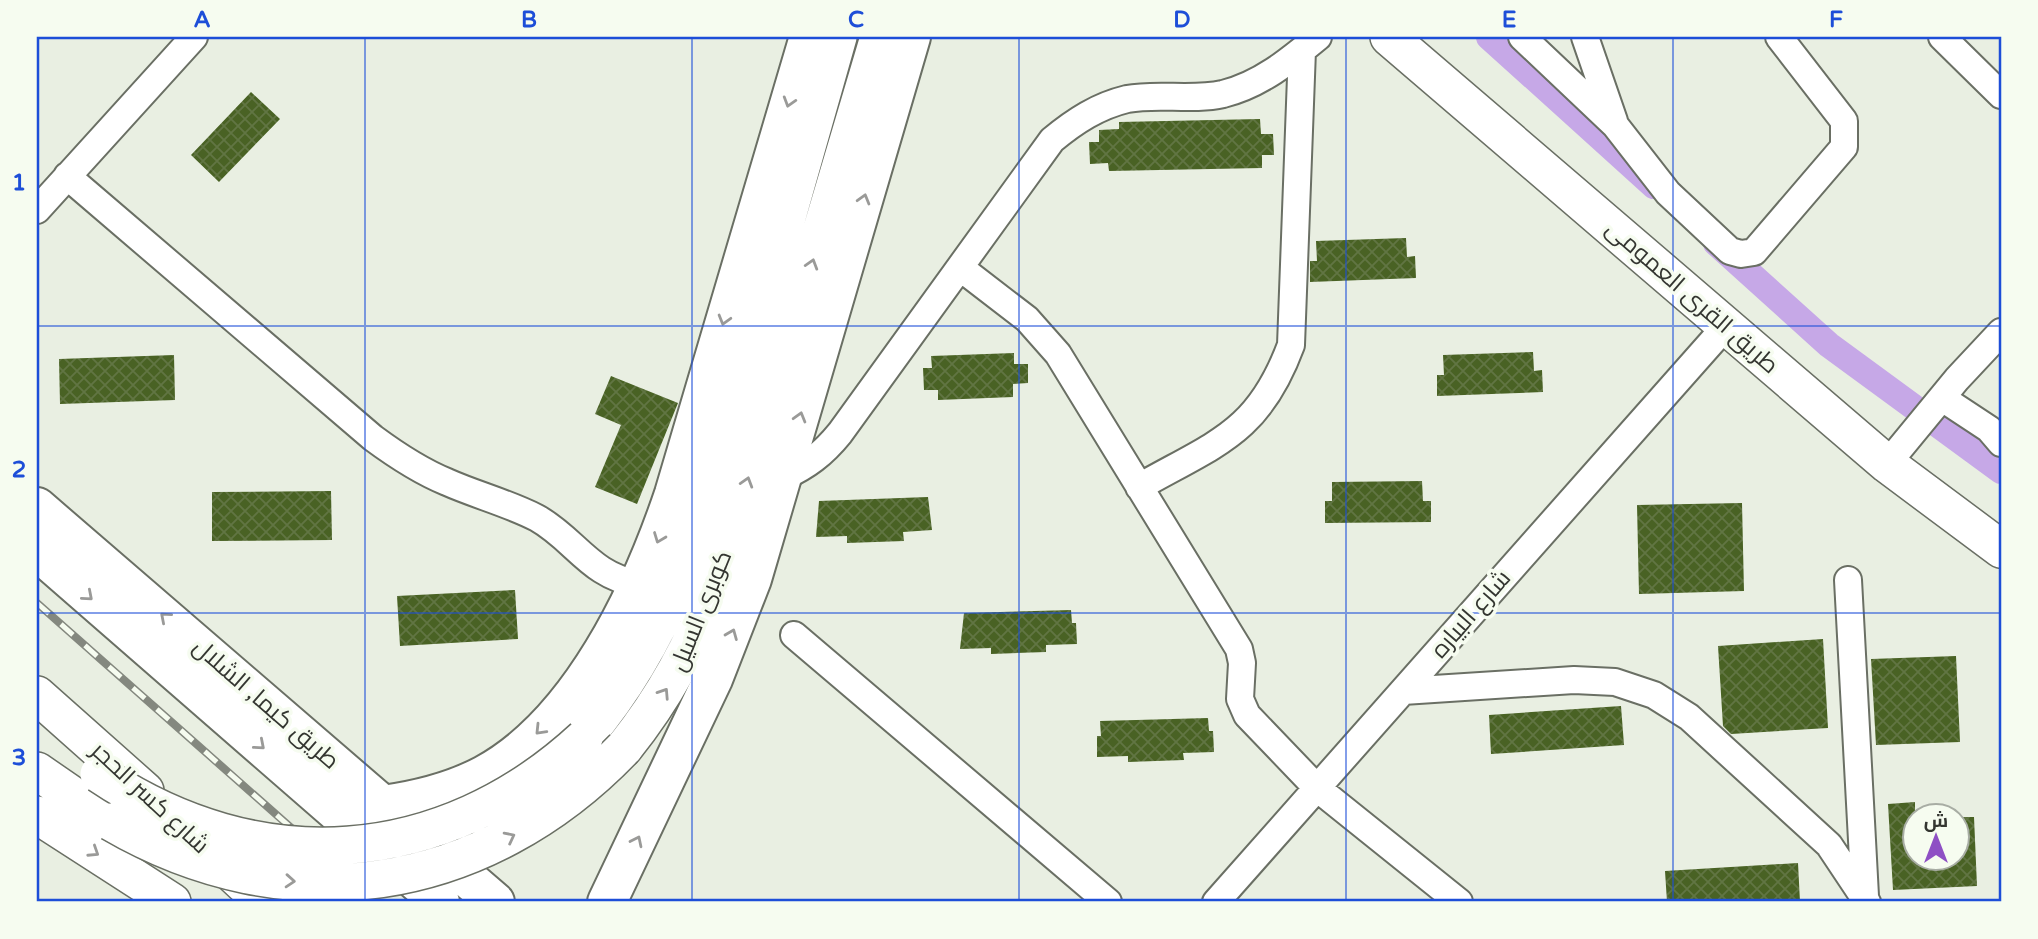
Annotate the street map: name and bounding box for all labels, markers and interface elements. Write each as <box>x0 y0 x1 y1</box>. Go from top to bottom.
text: A <box>193 6 211 34</box>
text: B <box>521 6 537 34</box>
text: C <box>848 6 864 34</box>
text: D <box>1173 6 1191 34</box>
text: E <box>1502 6 1516 34</box>
text: F <box>1829 6 1843 34</box>
one-way arrow <box>783 96 798 108</box>
text: 1 <box>12 169 26 197</box>
one-way arrow <box>855 193 870 205</box>
street label: طريق القرى العمومى <box>1600 214 1784 380</box>
one-way arrow <box>803 258 818 270</box>
one-way arrow <box>718 314 733 326</box>
one-way arrow <box>792 412 807 424</box>
text: 2 <box>12 456 26 484</box>
one-way arrow <box>739 476 754 488</box>
one-way arrow <box>653 531 667 543</box>
street label: كوبرى السيل <box>664 546 738 676</box>
street label: شارع البياره <box>1425 564 1518 665</box>
one-way arrow <box>80 588 93 600</box>
one-way arrow <box>160 613 173 625</box>
one-way arrow <box>723 629 737 641</box>
street label: طريق كيما, الشلال <box>187 632 345 776</box>
one-way arrow <box>656 688 669 701</box>
one-way arrow <box>536 722 548 735</box>
street label: شارع كسر الحجر <box>83 735 215 861</box>
one-way arrow <box>252 737 265 749</box>
text: 3 <box>12 744 26 772</box>
north arrow <box>1902 802 1972 872</box>
text: ش <box>1924 810 1948 832</box>
one-way arrow <box>503 831 515 845</box>
one-way arrow <box>628 836 642 848</box>
one-way arrow <box>86 844 99 857</box>
one-way arrow <box>285 874 296 889</box>

